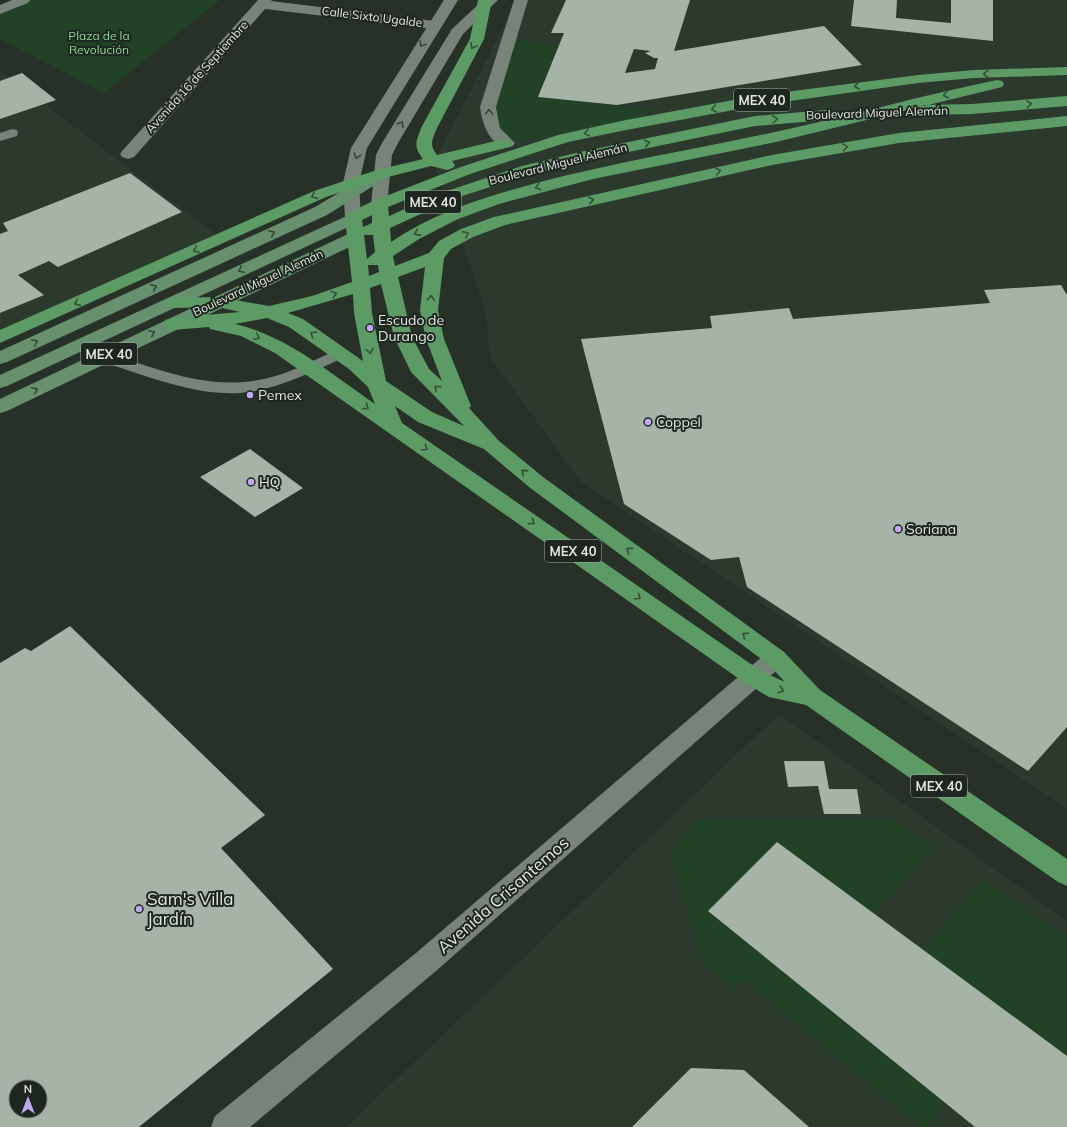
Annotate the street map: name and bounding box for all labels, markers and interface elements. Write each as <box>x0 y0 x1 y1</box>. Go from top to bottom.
street label: Calle Sixto Ugalde <box>321 3 423 30</box>
street label: Avenida 16 de Septiembre <box>142 17 251 136</box>
park label: Plaza de la Revolución <box>68 28 130 57</box>
one-way arrow <box>419 40 427 47</box>
one-way arrow <box>470 42 478 50</box>
one-way arrow <box>983 70 989 78</box>
one-way arrow <box>854 81 860 90</box>
road number: MEX 40 <box>734 89 790 111</box>
one-way arrow <box>943 91 950 99</box>
one-way arrow <box>1026 100 1032 109</box>
street label: Boulevard Miguel Alemán <box>806 103 948 122</box>
one-way arrow <box>711 104 718 112</box>
one-way arrow <box>485 108 493 114</box>
one-way arrow <box>772 114 778 123</box>
one-way arrow <box>396 121 404 128</box>
one-way arrow <box>584 129 590 137</box>
street label: Boulevard Miguel Alemán <box>487 139 629 188</box>
one-way arrow <box>644 140 650 148</box>
one-way arrow <box>842 144 848 152</box>
one-way arrow <box>353 153 362 160</box>
one-way arrow <box>714 168 721 176</box>
one-way arrow <box>535 182 542 191</box>
one-way arrow <box>311 191 319 199</box>
road number: MEX 40 <box>405 191 461 213</box>
one-way arrow <box>588 196 594 204</box>
one-way arrow <box>414 228 421 236</box>
one-way arrow <box>267 230 275 238</box>
one-way arrow <box>461 231 469 239</box>
one-way arrow <box>192 245 199 253</box>
street label: Boulevard Miguel Alemán <box>190 246 325 319</box>
one-way arrow <box>238 265 245 273</box>
one-way arrow <box>150 284 157 292</box>
one-way arrow <box>330 290 337 299</box>
one-way arrow <box>426 295 435 301</box>
one-way arrow <box>74 298 82 306</box>
place label: Escudo de Durango <box>378 311 444 345</box>
marker: Escudo de Durango <box>365 323 375 333</box>
one-way arrow <box>148 330 156 338</box>
one-way arrow <box>310 331 317 339</box>
one-way arrow <box>253 332 260 340</box>
one-way arrow <box>31 339 39 347</box>
road number: MEX 40 <box>81 343 137 365</box>
one-way arrow <box>365 348 374 354</box>
one-way arrow <box>434 385 442 393</box>
place label: Pemex <box>258 386 302 404</box>
one-way arrow <box>31 387 38 395</box>
marker: Pemex <box>245 390 255 400</box>
one-way arrow <box>362 402 369 410</box>
place label: Coppel <box>656 413 701 431</box>
marker: Coppel <box>643 417 653 427</box>
one-way arrow <box>421 443 428 450</box>
one-way arrow <box>522 470 529 477</box>
place label: HQ <box>259 473 281 491</box>
marker: HQ <box>246 477 256 487</box>
one-way arrow <box>528 517 535 525</box>
place label: Soriana <box>906 520 956 538</box>
marker: Soriana <box>893 524 903 534</box>
road number: MEX 40 <box>545 540 601 562</box>
one-way arrow <box>626 548 633 555</box>
one-way arrow <box>634 592 641 599</box>
one-way arrow <box>742 632 749 640</box>
one-way arrow <box>777 685 784 694</box>
road number: MEX 40 <box>911 775 967 797</box>
street label: Avenida Crisantemos <box>433 832 573 958</box>
place label: Sam's Villa Jardín <box>147 888 234 930</box>
marker: Sam's Villa Jardín <box>134 904 144 914</box>
north arrow <box>8 1079 48 1119</box>
text: N <box>24 1082 32 1096</box>

